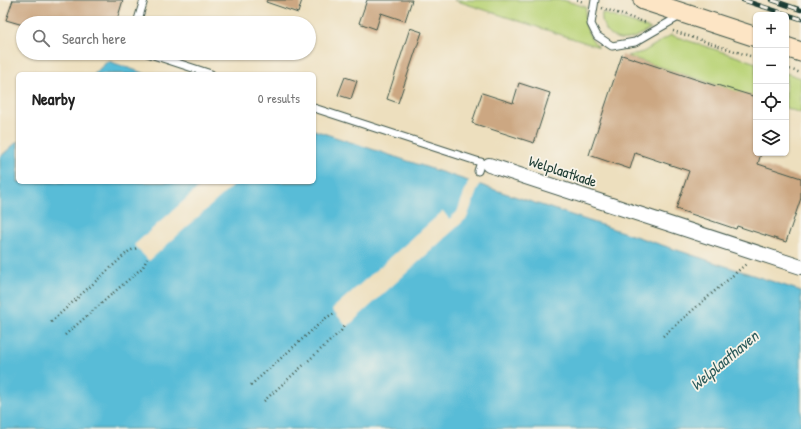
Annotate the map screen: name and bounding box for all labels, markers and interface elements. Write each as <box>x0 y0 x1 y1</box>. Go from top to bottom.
map controls <box>753 12 789 156</box>
button: + <box>753 12 789 48</box>
search box <box>16 16 316 60</box>
icon: search <box>30 27 52 49</box>
text: Search here <box>62 28 126 49</box>
button: − <box>753 48 789 84</box>
button: locate <box>753 84 789 120</box>
text: Nearby <box>32 87 75 110</box>
text: 0 results <box>258 89 300 107</box>
button: layers <box>753 120 789 156</box>
street label: Welplaatkade <box>526 150 600 192</box>
water label: Welplaathaven <box>685 324 764 395</box>

